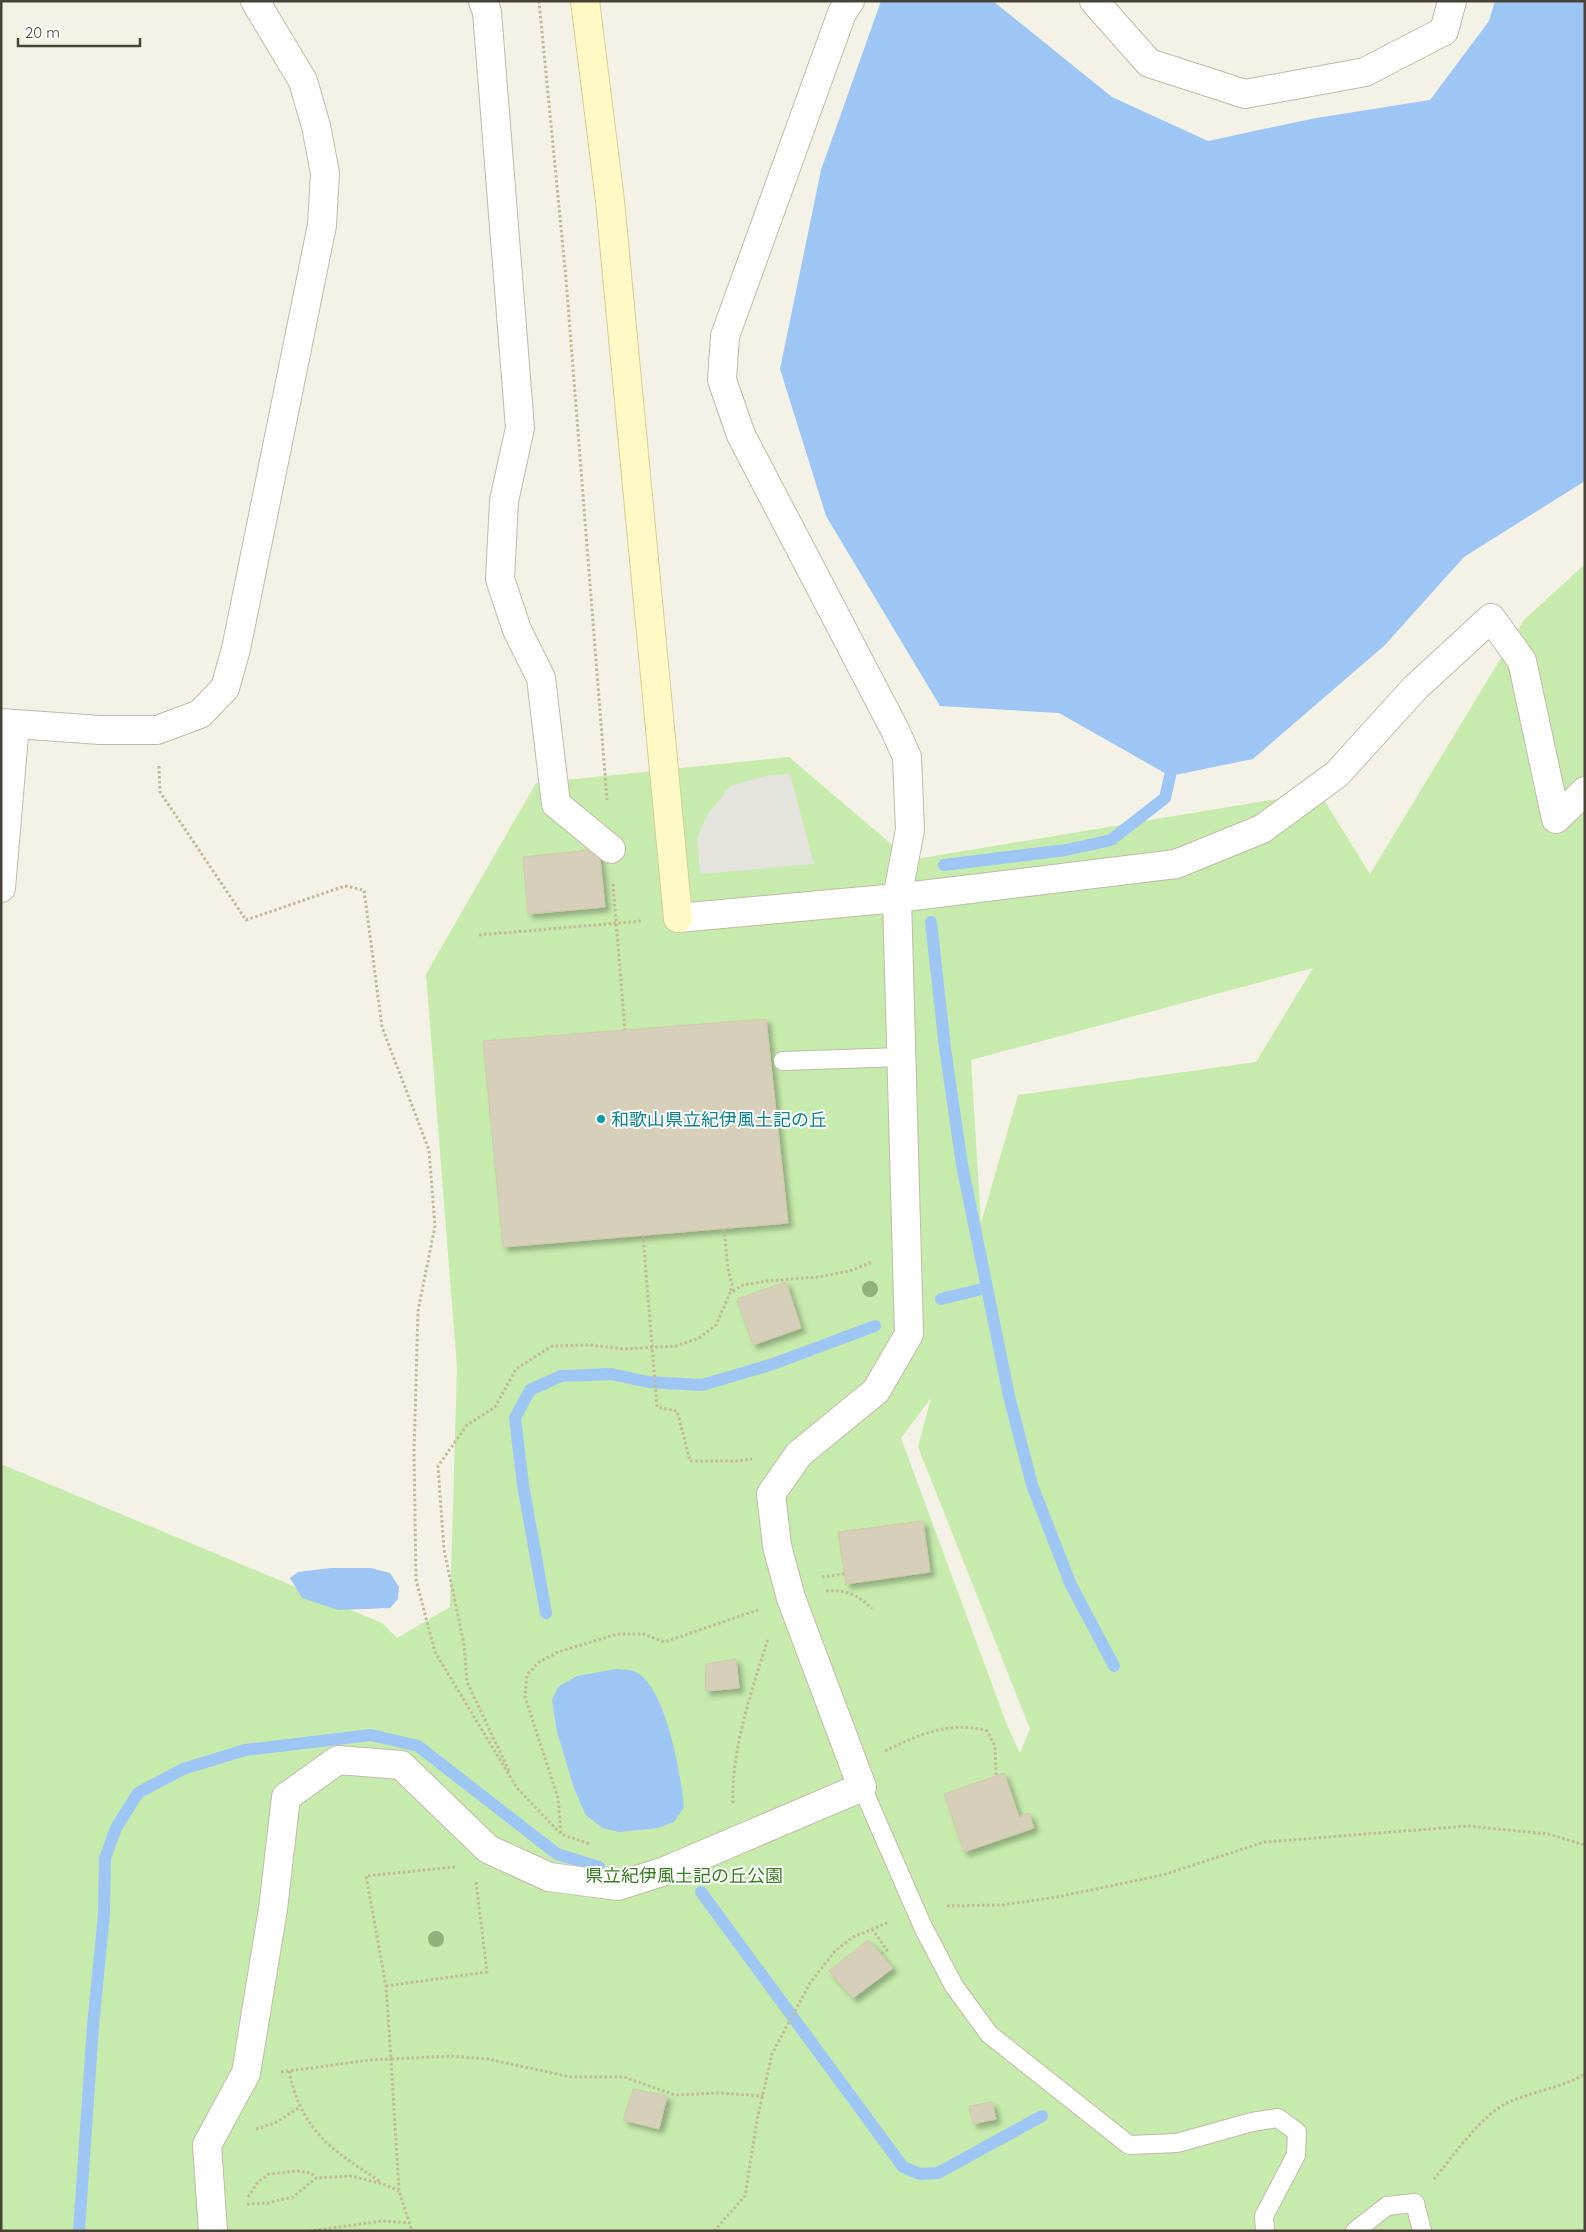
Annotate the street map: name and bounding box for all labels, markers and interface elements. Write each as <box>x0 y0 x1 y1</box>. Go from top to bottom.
scale bar <box>18 15 140 47</box>
text: 20 m <box>25 23 60 42</box>
place label: 和歌山県立紀伊風土記の丘 <box>611 1108 827 1131</box>
marker: 和歌山県立紀伊風土記の丘 <box>595 1113 607 1125</box>
park label: 県立紀伊風土記の丘公園 <box>585 1864 783 1887</box>

